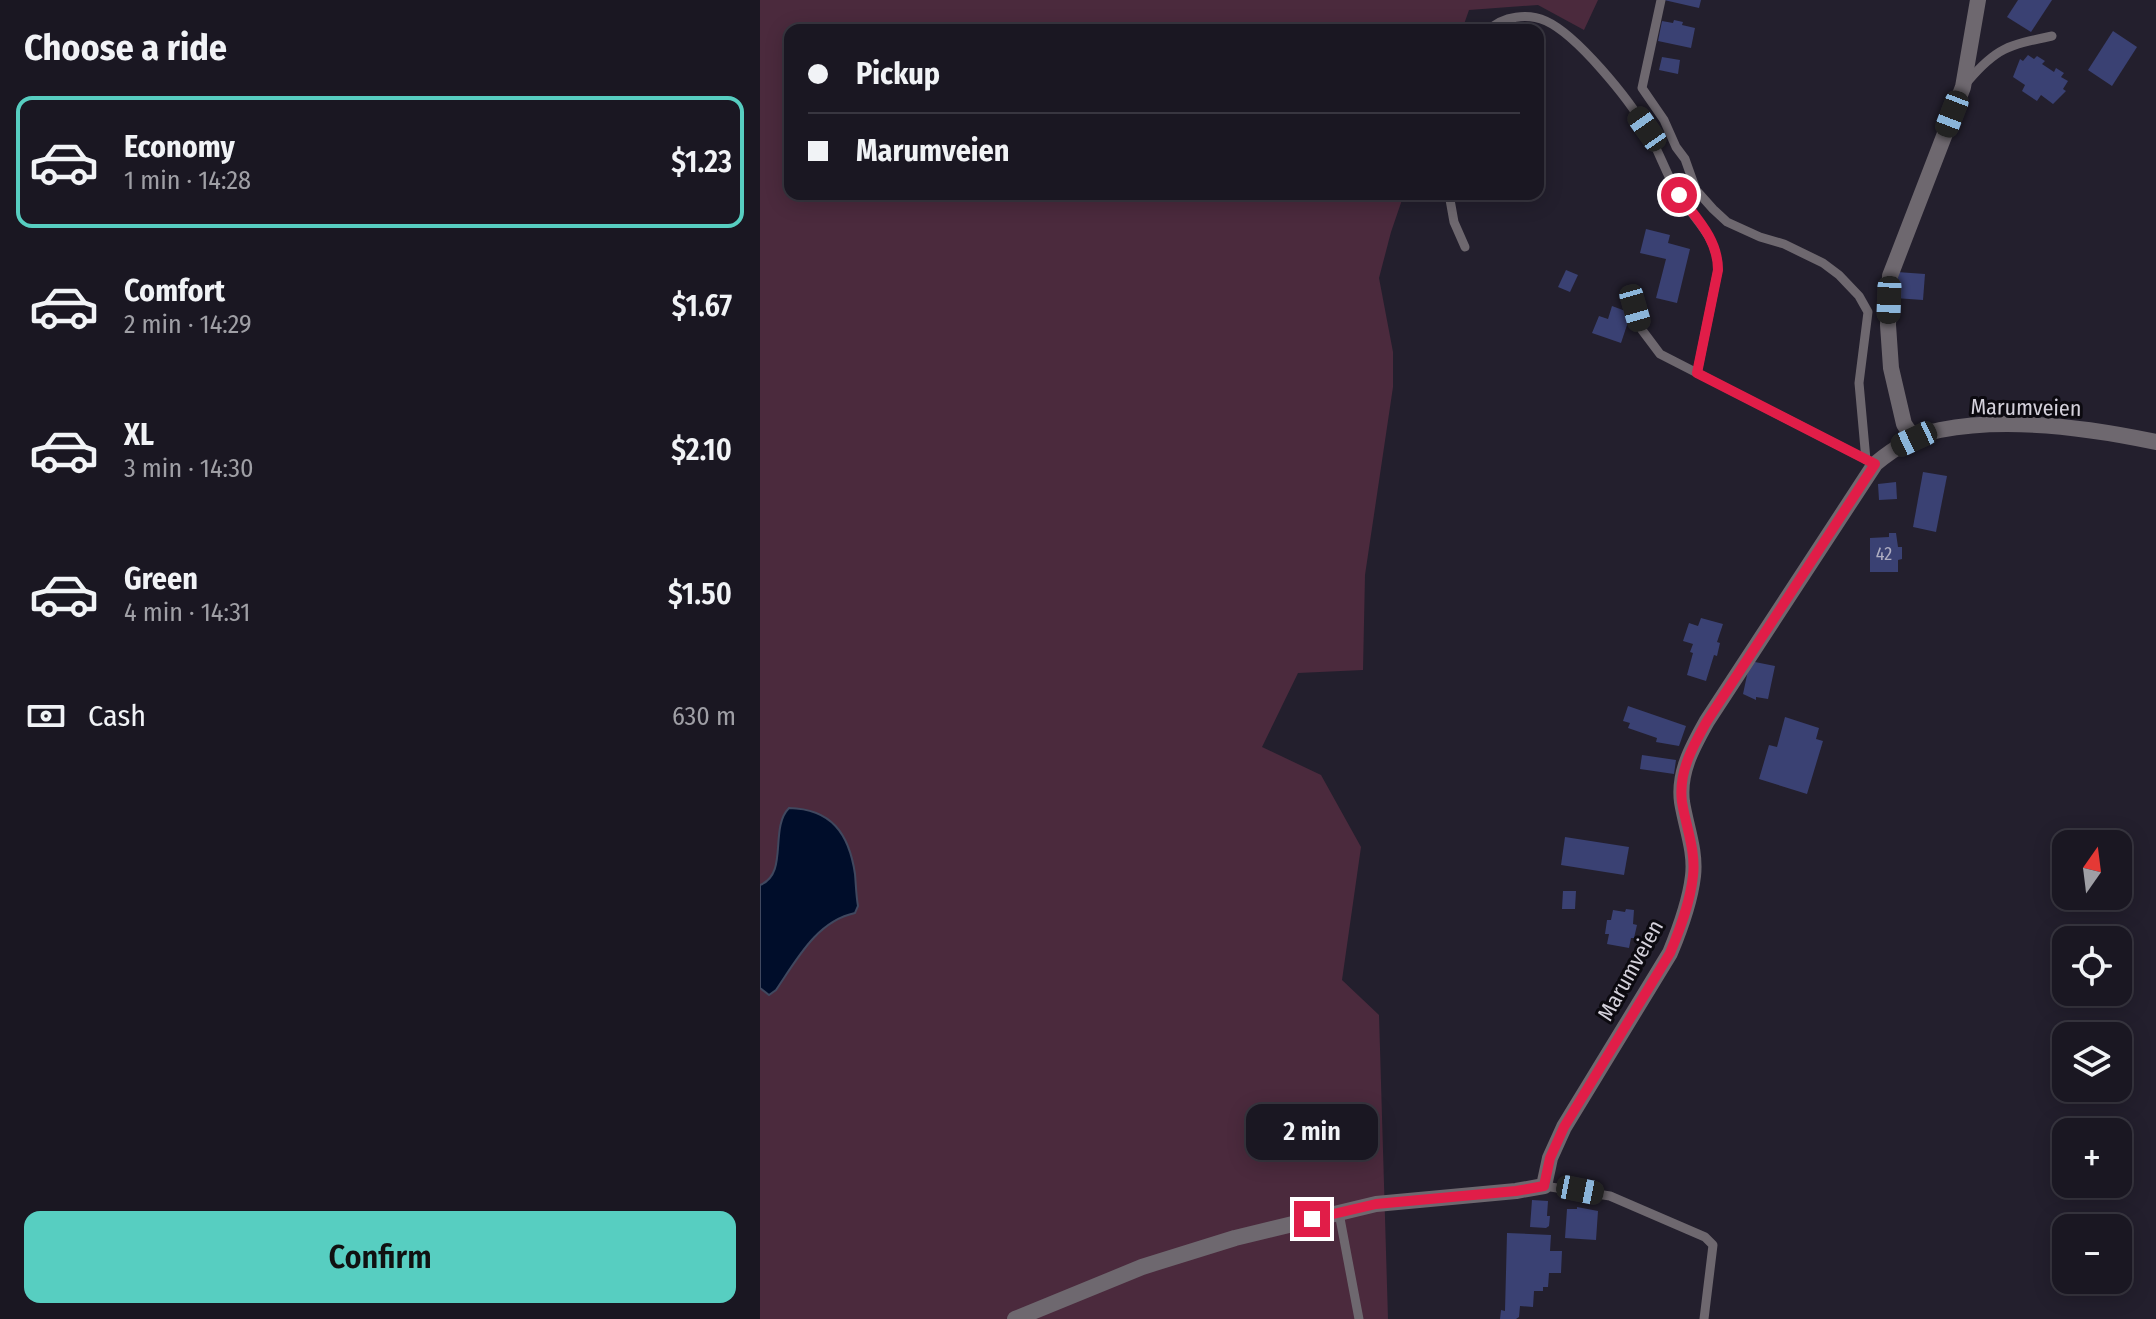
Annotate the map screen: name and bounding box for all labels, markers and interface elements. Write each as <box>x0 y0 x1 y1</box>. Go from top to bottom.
text: Choose a ride <box>24 26 227 70</box>
text: Pickup <box>856 56 940 92</box>
car <box>1932 87 1972 141</box>
car <box>1623 102 1671 156</box>
icon: car <box>28 126 100 198</box>
text: Economy <box>124 129 235 165</box>
text: Marumveien <box>856 133 1010 169</box>
text: $1.23 <box>671 144 732 180</box>
text: 1 min · 14:28 <box>124 165 251 196</box>
route start <box>1661 177 1697 213</box>
icon: car <box>28 270 100 342</box>
text: Comfort <box>124 273 225 309</box>
car <box>1876 276 1902 324</box>
car <box>1617 282 1653 334</box>
text: $1.67 <box>672 288 732 324</box>
text: 2 min · 14:29 <box>124 309 252 340</box>
street label: Marumveien <box>1970 393 2082 422</box>
icon: car <box>28 414 100 486</box>
text: XL <box>124 417 154 453</box>
car <box>1887 418 1941 460</box>
text: $2.10 <box>671 432 732 468</box>
text: 3 min · 14:30 <box>124 453 254 484</box>
house number: 42 <box>1876 543 1892 565</box>
icon: car <box>28 558 100 630</box>
text: Green <box>124 561 198 597</box>
text: $1.50 <box>668 576 732 612</box>
text: 4 min · 14:31 <box>124 597 250 628</box>
icon: cash <box>24 694 68 738</box>
text: Cash <box>88 698 146 734</box>
text: 630 m <box>672 701 736 732</box>
north arrow <box>2052 830 2132 910</box>
map controls <box>2052 830 2132 1294</box>
street label: Marumveien <box>1592 915 1669 1025</box>
button: locate <box>2052 926 2132 1006</box>
button: layers <box>2052 1022 2132 1102</box>
callout: 2 min <box>1246 1103 1378 1159</box>
text: 2 min <box>1283 1116 1341 1147</box>
button: + <box>2052 1118 2132 1198</box>
car <box>1554 1174 1606 1206</box>
route end <box>1294 1201 1330 1237</box>
button: Confirm <box>24 1211 736 1303</box>
button: − <box>2052 1214 2132 1294</box>

